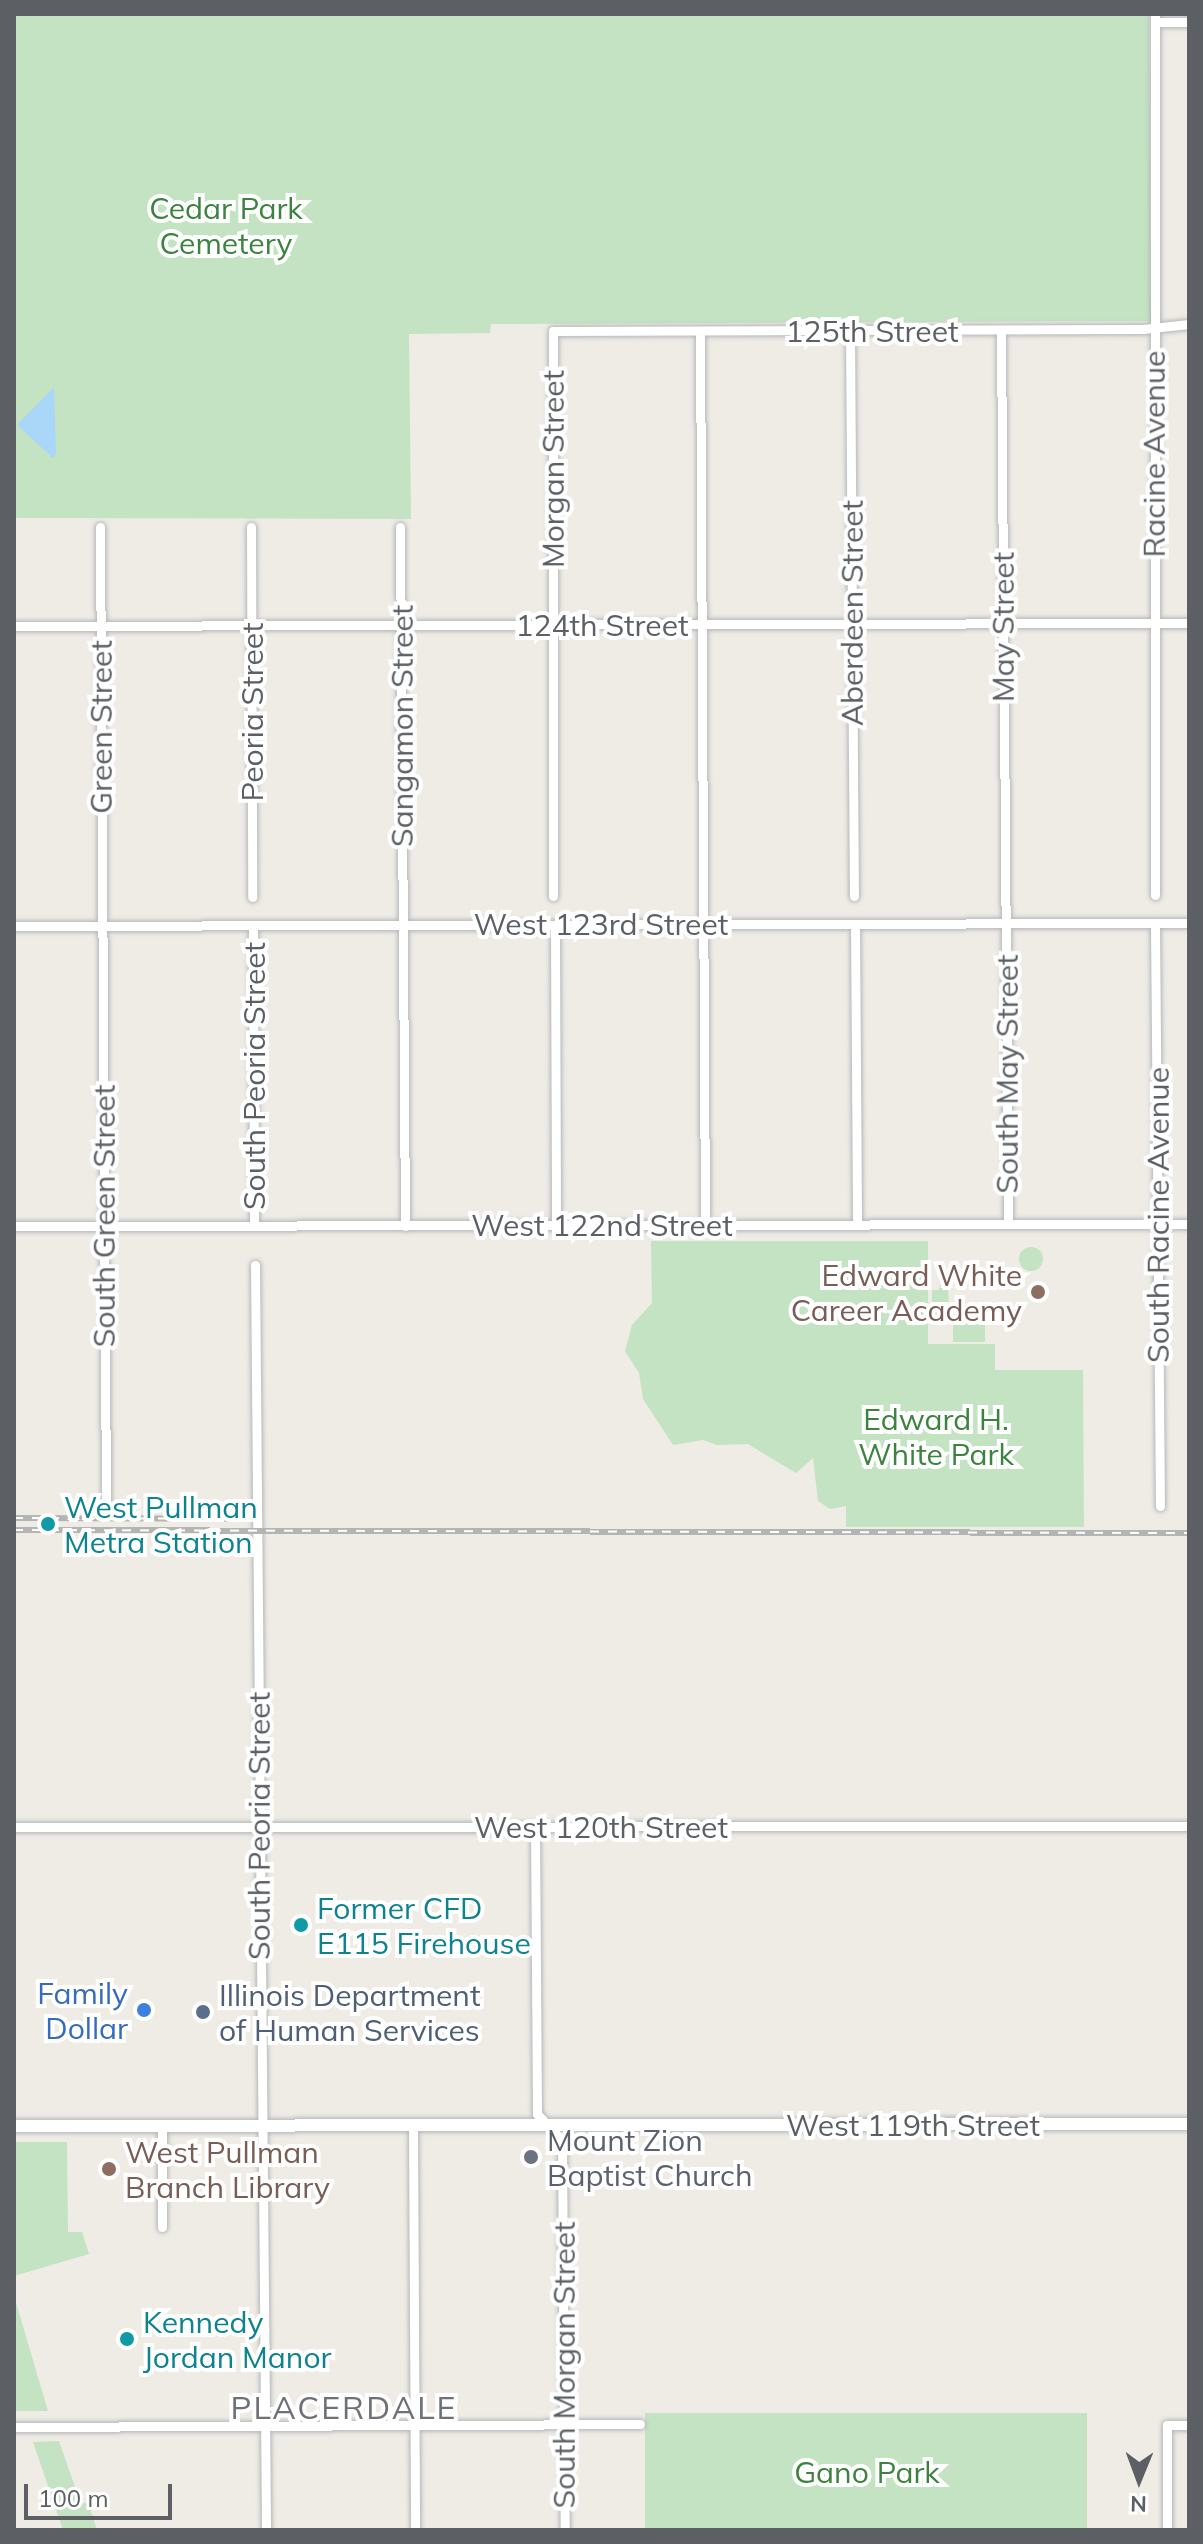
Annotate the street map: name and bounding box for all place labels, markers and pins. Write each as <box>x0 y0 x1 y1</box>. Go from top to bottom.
place label: Edward White Career Academy <box>791 1257 1022 1328</box>
marker: Edward White Career Academy <box>1029 1283 1047 1301</box>
place label: West Pullman Metra Station <box>64 1489 258 1560</box>
marker: West Pullman Metra Station <box>39 1515 57 1533</box>
place label: Former CFD E115 Firehouse <box>317 1890 531 1960</box>
marker: Former CFD E115 Firehouse <box>292 1916 310 1934</box>
place label: Family Dollar <box>37 1975 128 2046</box>
place label: Illinois Department of Human Services <box>219 1977 480 2048</box>
marker: Family Dollar <box>135 2001 153 2019</box>
marker: Illinois Department of Human Services <box>194 2003 212 2021</box>
place label: Mount Zion Baptist Church <box>547 2122 752 2192</box>
place label: West Pullman Branch Library <box>125 2134 330 2204</box>
marker: Mount Zion Baptist Church <box>522 2148 540 2166</box>
marker: West Pullman Branch Library <box>100 2160 118 2178</box>
place label: Kennedy Jordan Manor <box>143 2304 331 2374</box>
marker: Kennedy Jordan Manor <box>118 2330 136 2348</box>

